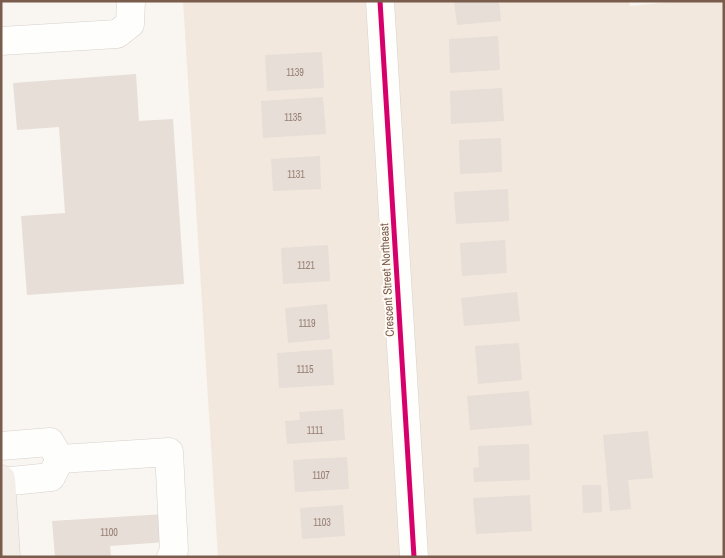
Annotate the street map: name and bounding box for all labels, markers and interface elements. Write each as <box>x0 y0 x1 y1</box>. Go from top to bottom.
house number: 1139 <box>286 66 304 79</box>
house number: 1135 <box>284 111 302 124</box>
house number: 1131 <box>287 168 305 181</box>
street label: Crescent Street Northeast <box>376 223 398 337</box>
house number: 1121 <box>297 259 315 272</box>
house number: 1119 <box>298 317 316 330</box>
house number: 1115 <box>296 363 314 376</box>
house number: 1111 <box>307 424 324 437</box>
house number: 1107 <box>312 469 330 482</box>
house number: 1103 <box>313 516 331 529</box>
house number: 1100 <box>100 526 118 539</box>

